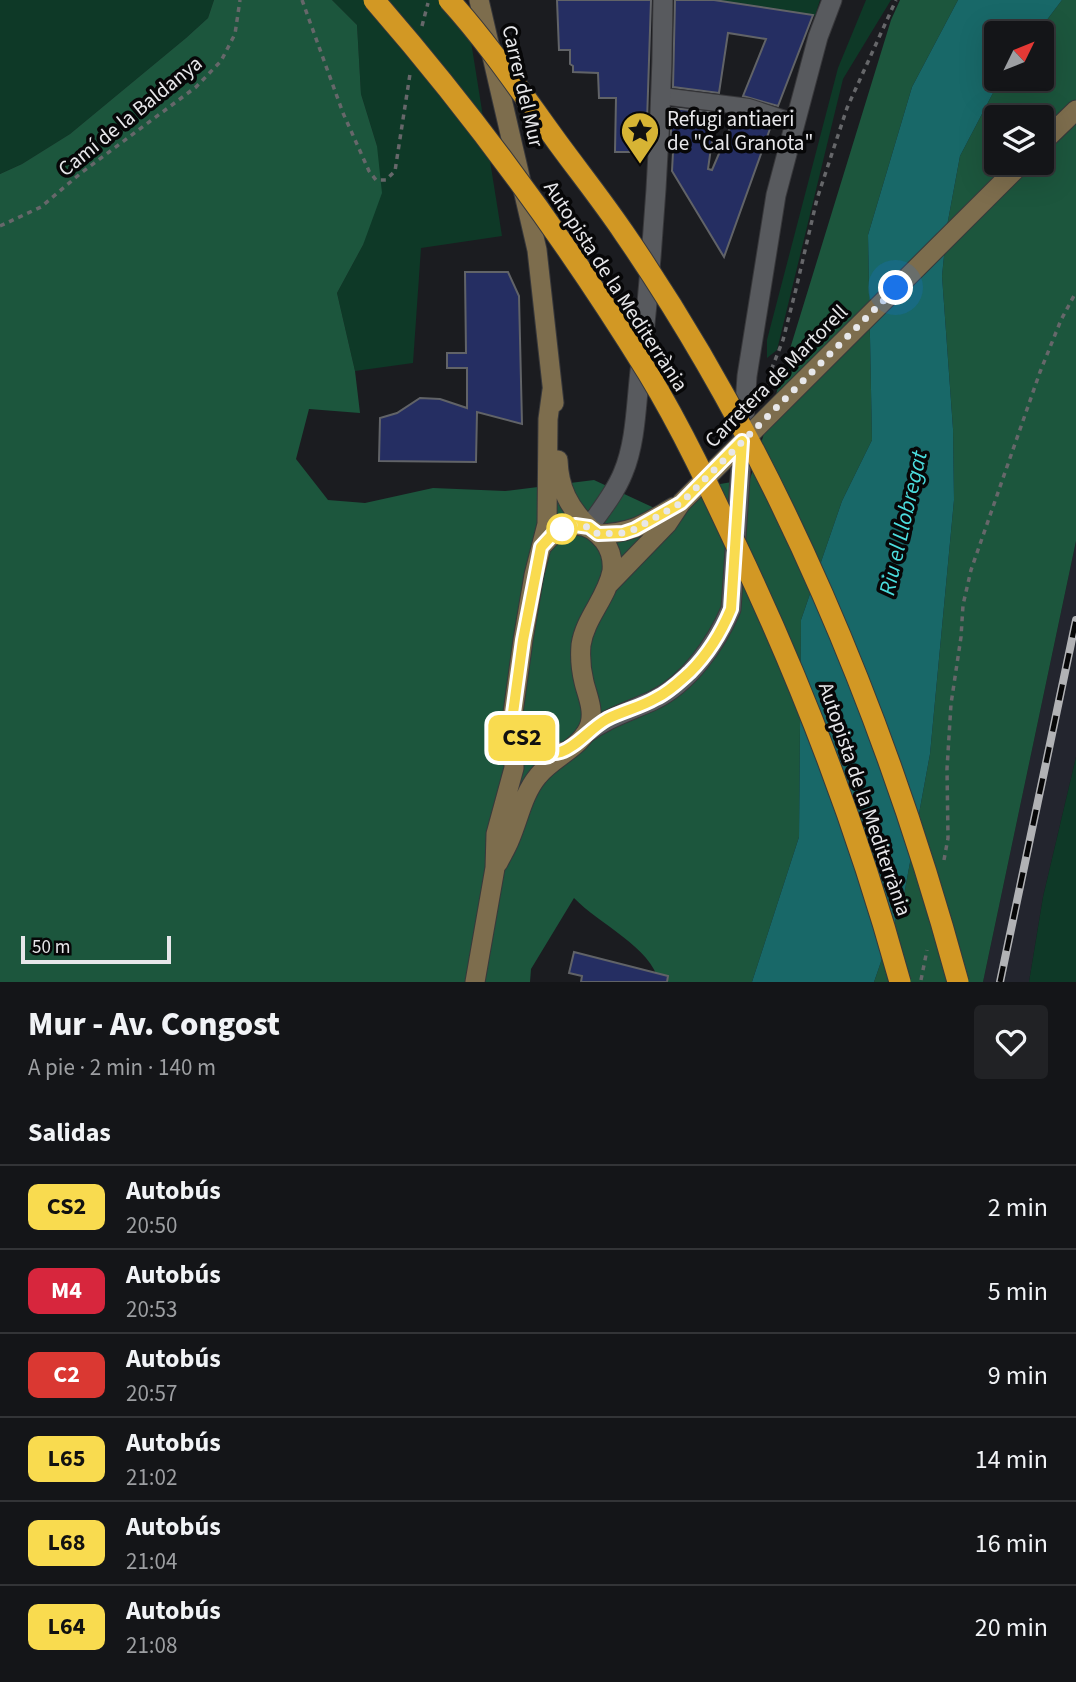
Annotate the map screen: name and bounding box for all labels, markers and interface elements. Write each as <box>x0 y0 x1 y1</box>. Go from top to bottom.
north arrow <box>984 21 1054 91</box>
map controls <box>984 21 1054 175</box>
street label: Carrer del Mur <box>494 22 552 151</box>
street label: Camí de la Baldanya <box>51 48 209 184</box>
place label: Refugi antiaeri de "Cal Granota" <box>667 104 813 158</box>
button: layers <box>984 105 1054 175</box>
place icon: Refugi antiaeri de "Cal Granota" <box>619 110 661 165</box>
street label: Autopista de la Mediterrània <box>537 175 695 397</box>
your location <box>878 270 913 305</box>
street label: Carretera de Martorell <box>698 298 854 454</box>
water label: Riu el Llobregat <box>870 447 936 598</box>
unlabelled marker <box>547 514 577 544</box>
street label: Autopista de la Mediterrània <box>811 678 919 920</box>
line badge: CS2 <box>482 715 562 761</box>
text: CS2 <box>502 720 542 755</box>
scale bar <box>21 933 172 965</box>
text: 50 m <box>32 934 70 961</box>
text: Mur - Av. Congost <box>28 1001 280 1048</box>
button: heart <box>974 1005 1048 1079</box>
text: A pie · 2 min · 140 m <box>28 1051 216 1084</box>
text: Salidas <box>28 1114 111 1151</box>
text: Autobús <box>126 1172 221 1209</box>
text: CS2 <box>47 1189 86 1224</box>
text: 2 min <box>988 1189 1048 1226</box>
text: 20:50 <box>126 1209 177 1242</box>
text: Autobús <box>126 1256 221 1293</box>
text: M4 <box>51 1273 82 1308</box>
text: 5 min <box>988 1273 1048 1310</box>
text: 20:53 <box>126 1293 177 1326</box>
text: Autobús <box>126 1340 221 1377</box>
text: C2 <box>53 1357 80 1392</box>
text: 9 min <box>988 1357 1048 1394</box>
text: 20:57 <box>126 1377 177 1410</box>
text: Autobús <box>126 1424 221 1461</box>
text: L65 <box>48 1441 85 1476</box>
text: 14 min <box>975 1441 1048 1478</box>
text: 21:02 <box>126 1461 177 1494</box>
text: Autobús <box>126 1508 221 1545</box>
text: L68 <box>48 1525 85 1560</box>
text: 16 min <box>975 1525 1048 1562</box>
text: 21:04 <box>126 1545 177 1578</box>
text: Autobús <box>126 1592 221 1629</box>
text: L64 <box>48 1609 85 1644</box>
text: 20 min <box>975 1609 1048 1646</box>
text: 21:08 <box>126 1629 177 1662</box>

